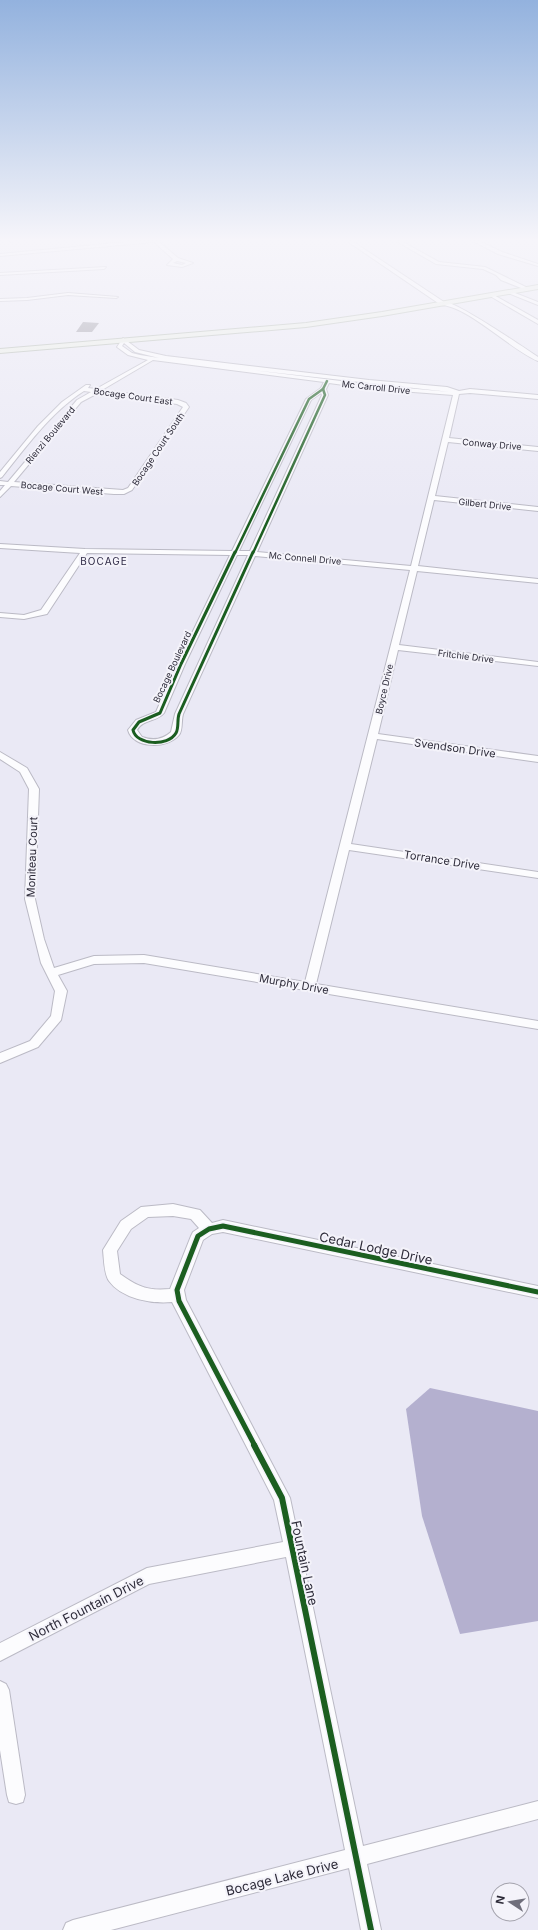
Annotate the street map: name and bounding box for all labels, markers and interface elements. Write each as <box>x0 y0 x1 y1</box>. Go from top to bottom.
street label: Mc Carroll Drive <box>341 378 411 396</box>
street label: Bocage Court East <box>93 385 173 407</box>
street label: Rienzi Boulevard <box>23 404 77 466</box>
street label: Bocage Court South <box>129 410 187 488</box>
street label: Conway Drive <box>462 436 522 452</box>
street label: Bocage Court West <box>20 479 104 497</box>
street label: Gilbert Drive <box>458 496 512 512</box>
street label: Mc Connell Drive <box>268 549 342 567</box>
district label: BOCAGE <box>80 555 128 567</box>
street label: Bocage Boulevard <box>151 630 193 704</box>
street label: Fritchie Drive <box>437 647 495 665</box>
street label: Boyce Drive <box>373 663 395 715</box>
street label: Svendson Drive <box>413 735 497 761</box>
street label: Moniteau Court <box>24 816 40 897</box>
street label: Torrance Drive <box>403 847 481 873</box>
street label: Murphy Drive <box>258 971 330 997</box>
street label: Cedar Lodge Drive <box>318 1228 434 1268</box>
street label: Fountain Lane <box>288 1519 322 1607</box>
street label: North Fountain Drive <box>26 1572 146 1644</box>
street label: Bocage Lake Drive <box>224 1855 340 1899</box>
north arrow <box>490 1882 530 1922</box>
text: N <box>492 1894 508 1905</box>

